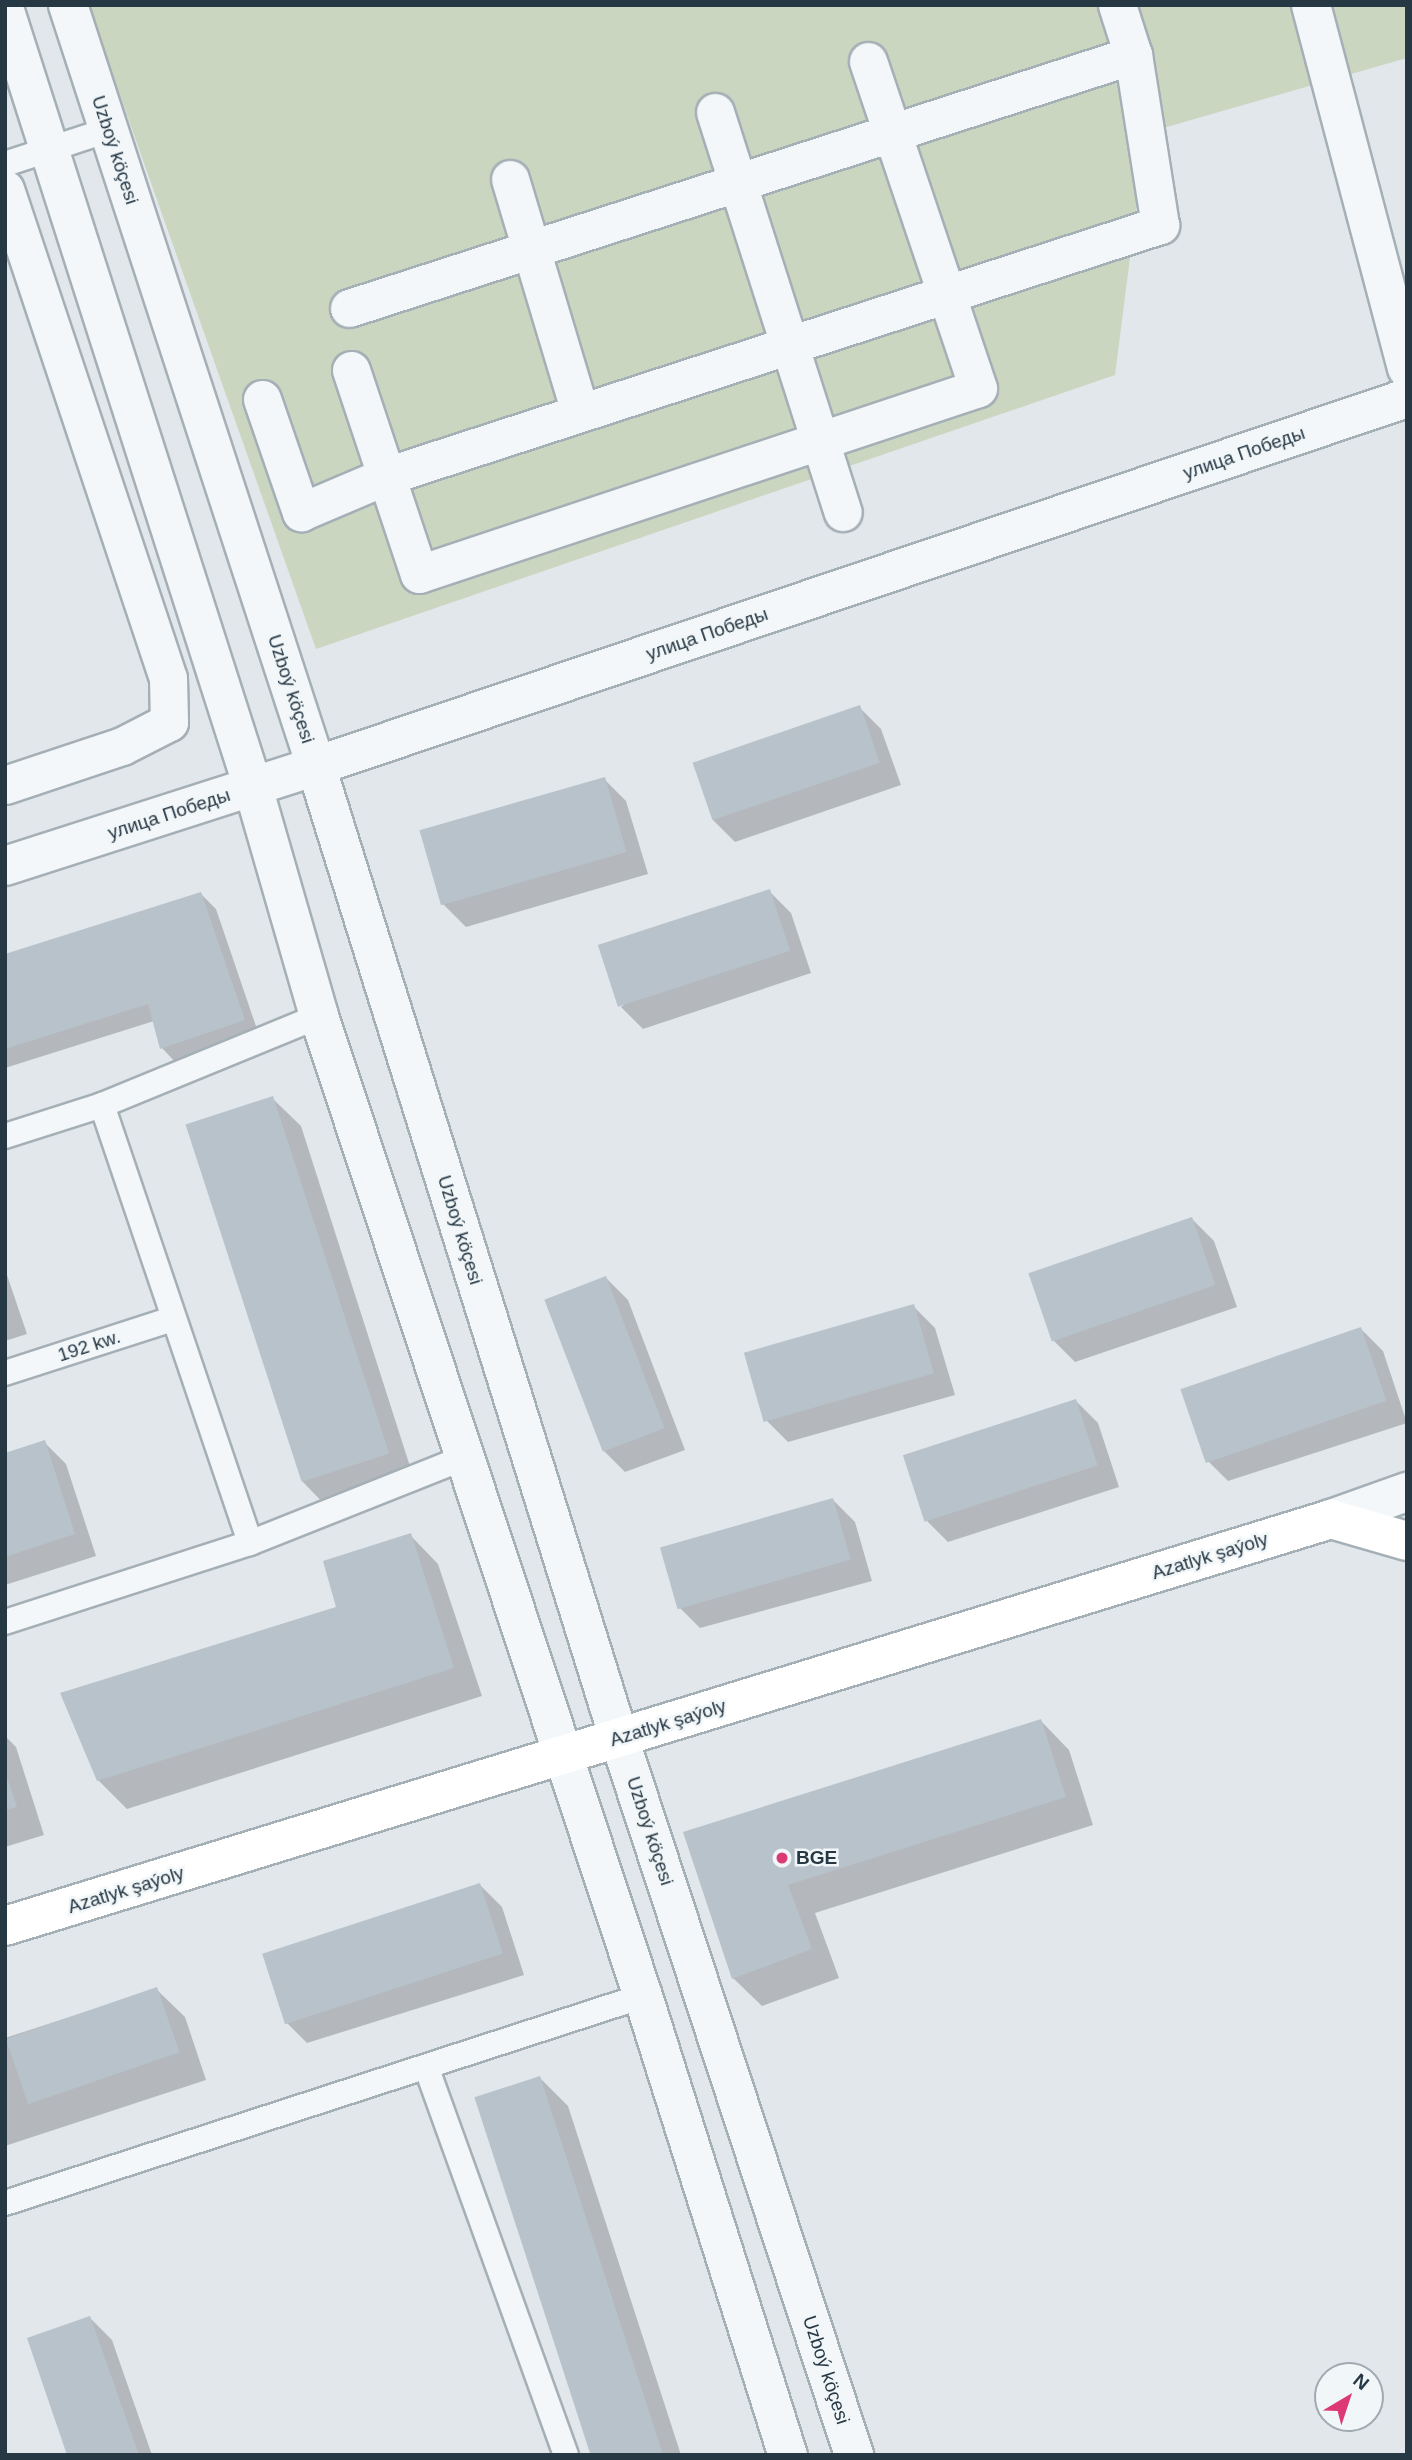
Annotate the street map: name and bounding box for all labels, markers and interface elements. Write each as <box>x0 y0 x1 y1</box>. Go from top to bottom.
street label: Uzboý köçesi <box>87 93 143 207</box>
street label: улица Победы <box>1180 421 1308 485</box>
street label: улица Победы <box>643 602 771 666</box>
street label: Uzboý köçesi <box>263 632 319 746</box>
street label: улица Победы <box>105 783 233 845</box>
street label: Uzboý köçesi <box>433 1173 487 1287</box>
street label: 192 kw. <box>55 1325 123 1367</box>
street label: Azatlyk şaýoly <box>1149 1528 1271 1584</box>
street label: Azatlyk şaýoly <box>607 1695 729 1751</box>
street label: Uzboý köçesi <box>622 1774 678 1888</box>
place label: BGE <box>796 1847 837 1869</box>
marker: BGE <box>774 1850 790 1866</box>
street label: Azatlyk şaýoly <box>65 1862 187 1918</box>
street label: Uzboý köçesi <box>798 2313 854 2427</box>
north arrow <box>1314 2362 1384 2432</box>
text: N <box>1349 2369 1373 2394</box>

